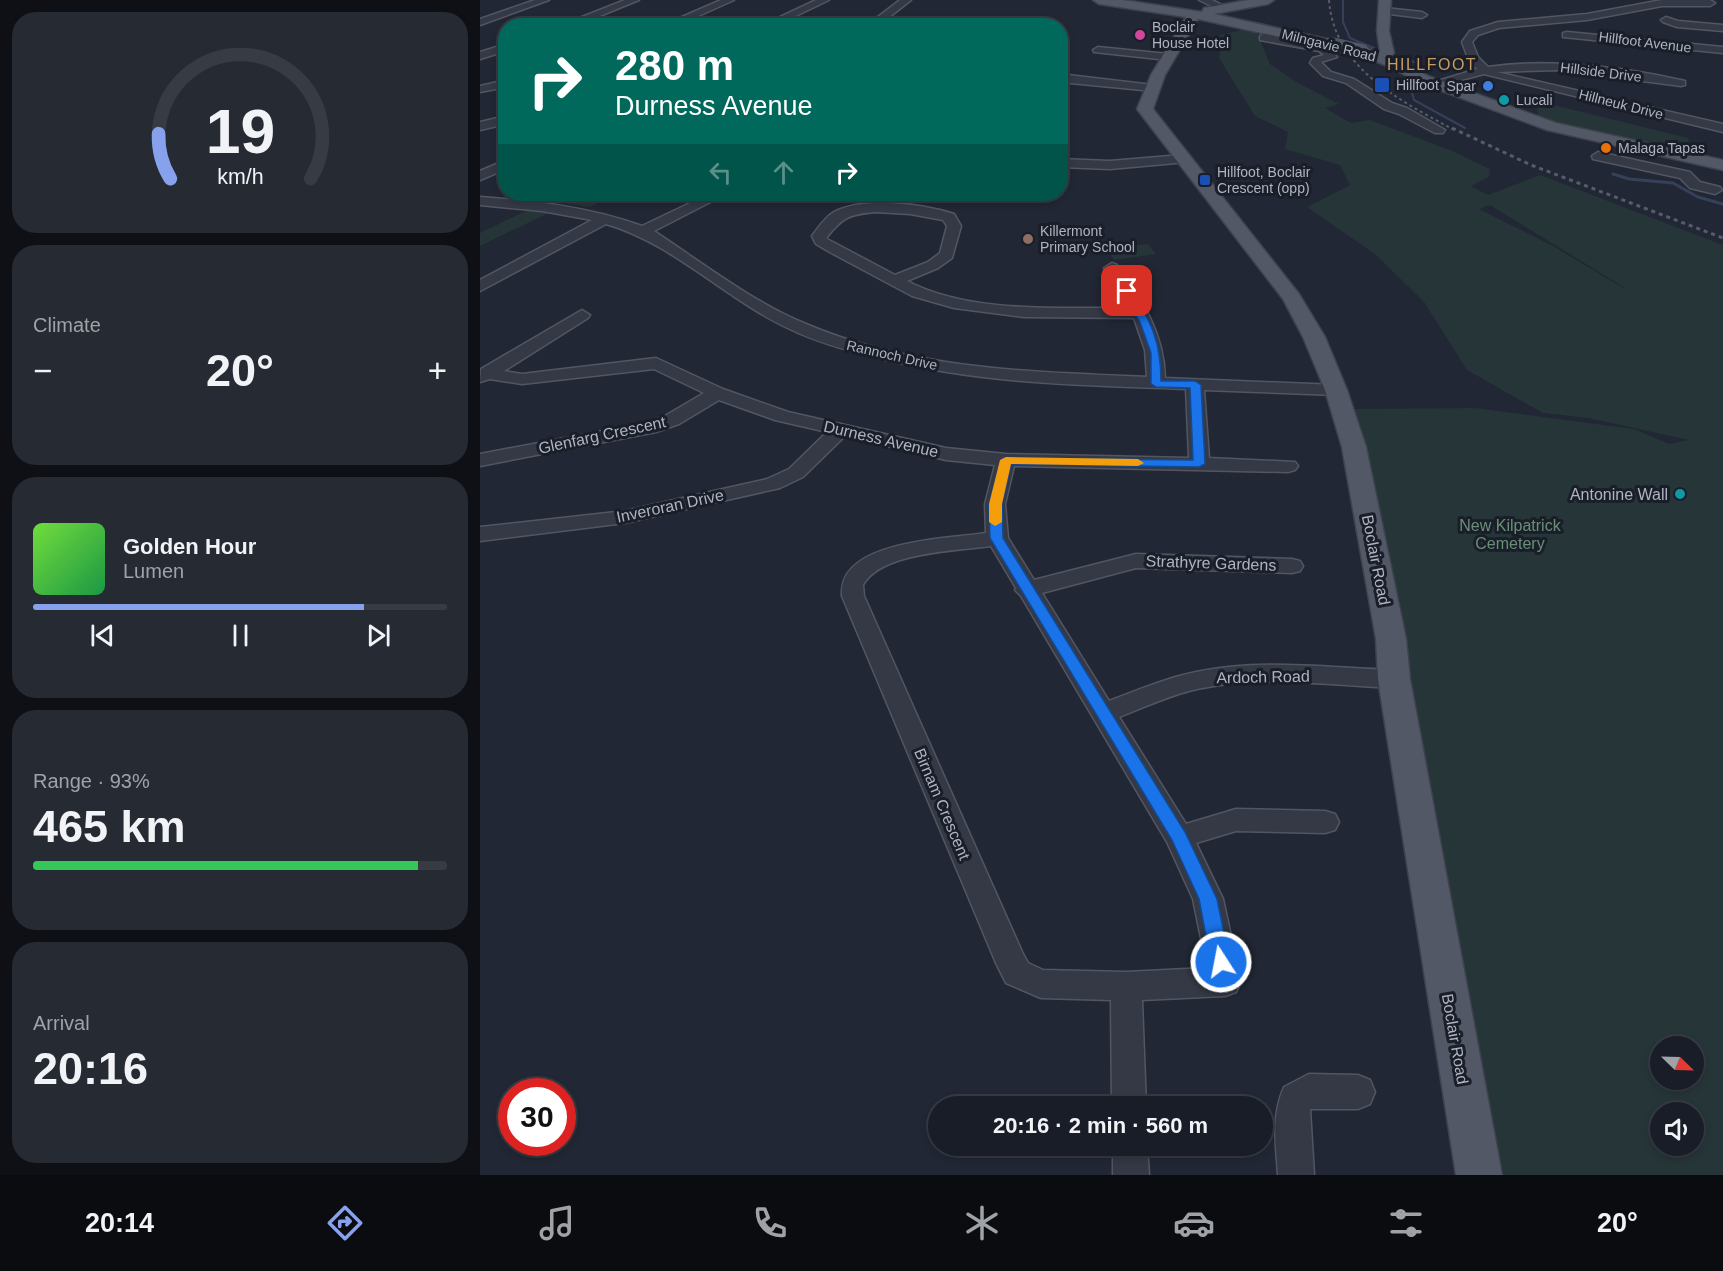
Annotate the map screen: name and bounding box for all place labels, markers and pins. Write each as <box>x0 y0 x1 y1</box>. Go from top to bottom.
place label: Boclair House Hotel <box>1152 19 1229 51</box>
marker: Boclair House Hotel <box>1133 28 1147 42</box>
marker: Hillfoot <box>1373 76 1391 94</box>
place label: Hillfoot <box>1396 77 1439 93</box>
place label: Spar <box>1446 78 1476 94</box>
marker: Spar <box>1481 79 1495 93</box>
place label: Lucali <box>1516 92 1553 108</box>
marker: Lucali <box>1497 93 1511 107</box>
place label: Malaga Tapas <box>1618 140 1705 156</box>
marker: Malaga Tapas <box>1599 141 1613 155</box>
place label: Hillfoot, Boclair Crescent (opp) <box>1217 164 1311 196</box>
marker: Hillfoot, Boclair Crescent (opp) <box>1198 173 1212 187</box>
place label: Killermont Primary School <box>1040 223 1135 255</box>
marker: Killermont Primary School <box>1021 232 1035 246</box>
pin <box>1101 265 1152 316</box>
place label: Antonine Wall <box>1570 486 1668 503</box>
marker: Antonine Wall <box>1673 487 1687 501</box>

